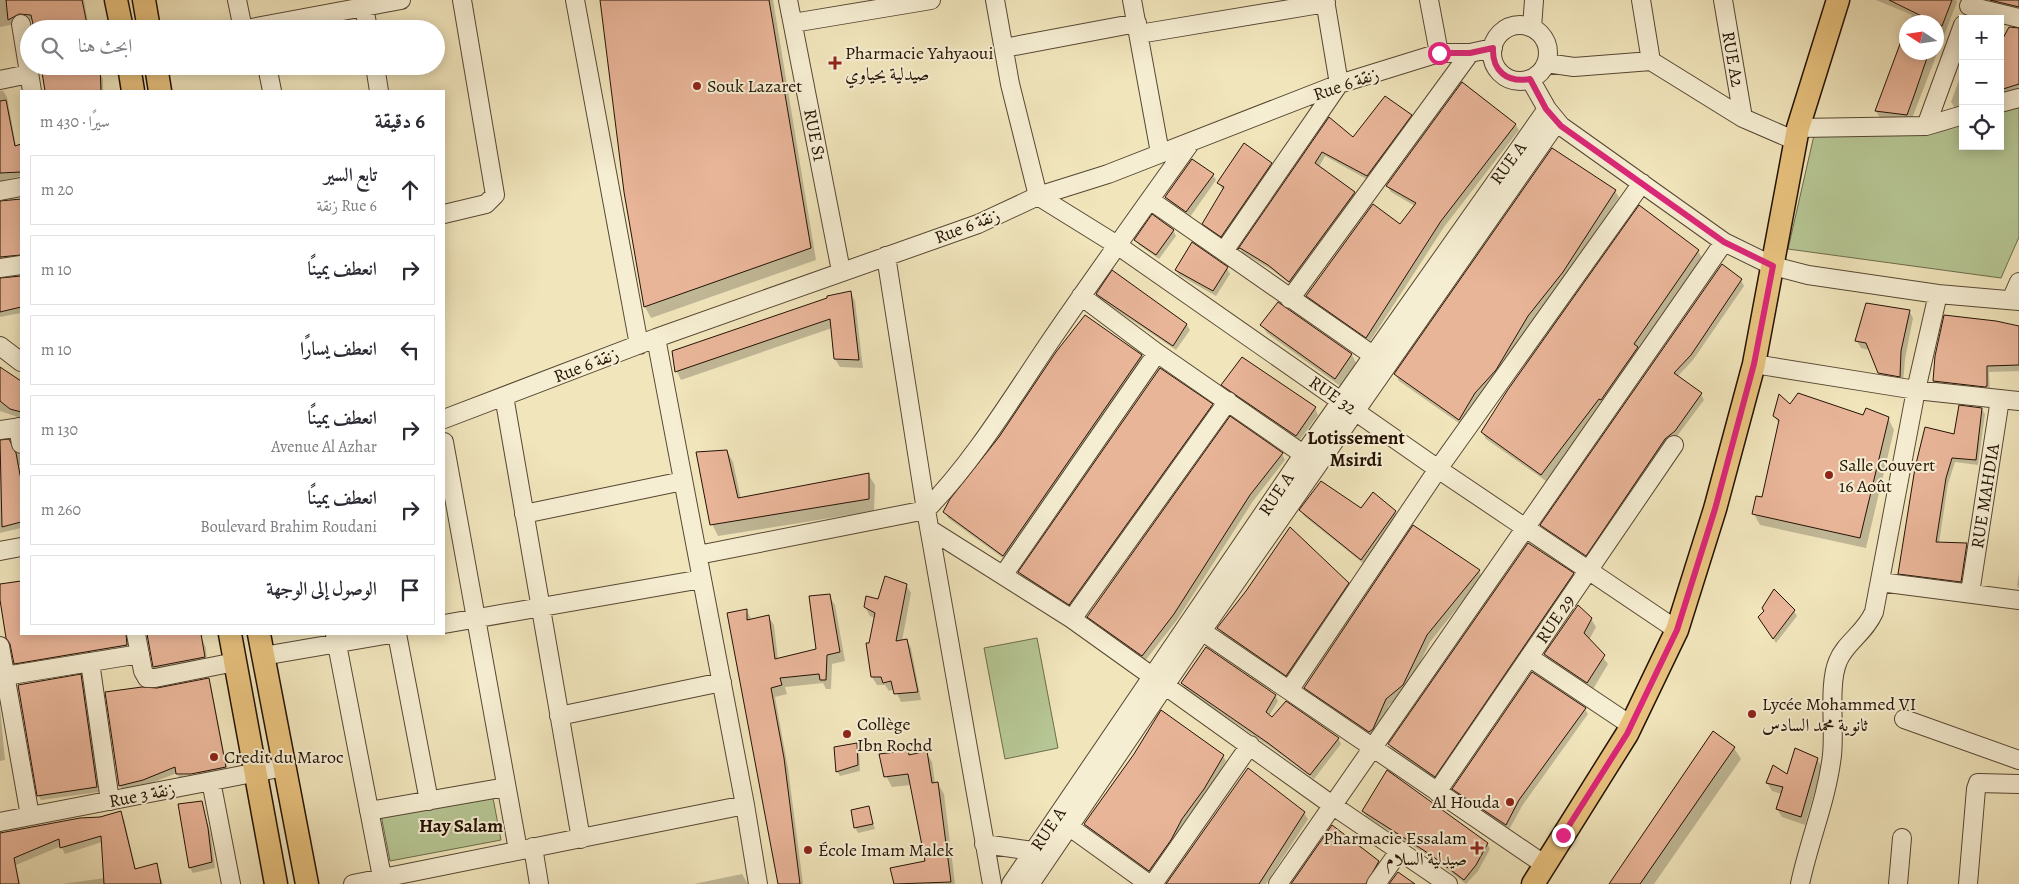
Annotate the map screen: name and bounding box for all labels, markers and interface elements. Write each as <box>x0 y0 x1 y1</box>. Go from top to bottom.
north arrow <box>1899 15 1944 60</box>
map controls <box>1959 15 2004 150</box>
button: + <box>1959 15 2004 60</box>
search box <box>20 20 445 75</box>
street label: RUE A2 <box>1716 29 1750 89</box>
text: ابحث هنا <box>78 33 132 59</box>
icon: search <box>38 34 66 62</box>
place label: Pharmacie Yahyaoui صيدلية يحياوي <box>845 41 994 89</box>
route start <box>1428 42 1451 65</box>
marker: Pharmacie Yahyaoui صيدلية يحياوي <box>829 57 841 69</box>
button: − <box>1959 60 2004 105</box>
street label: Rue 6 زنقة <box>1310 62 1382 106</box>
place label: Souk Lazaret <box>707 74 802 98</box>
marker: Souk Lazaret <box>691 80 703 92</box>
button: locate <box>1959 105 2004 150</box>
text: 6 دقيقة <box>375 107 425 135</box>
street label: RUE S1 <box>798 107 832 163</box>
text: سيرًا · 430 m <box>40 111 110 133</box>
street label: RUE A <box>1484 136 1532 189</box>
text: تابع السير <box>324 162 377 188</box>
icon: ahead <box>396 176 424 204</box>
text: 20 m <box>41 179 74 201</box>
text: Rue 6 زنقة <box>317 195 377 217</box>
street label: Rue 6 زنقة <box>931 203 1003 249</box>
text: انعطف يمينًا <box>307 256 377 282</box>
icon: right <box>396 256 424 284</box>
text: 10 m <box>41 259 72 281</box>
text: انعطف يسارًا <box>300 336 377 362</box>
icon: left <box>396 336 424 364</box>
text: 10 m <box>41 339 72 361</box>
street label: Rue 6 زنقة <box>550 342 622 388</box>
street label: RUE 32 <box>1304 370 1362 420</box>
text: انعطف يمينًا <box>307 405 377 431</box>
icon: right <box>396 416 424 444</box>
text: 130 m <box>41 419 78 441</box>
district label: Lotissement Msirdi <box>1307 425 1406 473</box>
text: Avenue Al Azhar <box>271 436 377 458</box>
street label: RUE MAHDIA <box>1965 441 2005 550</box>
place label: Salle Couvert 16 Août <box>1839 453 1935 498</box>
street label: RUE A <box>1253 467 1300 520</box>
marker: Salle Couvert 16 Août <box>1823 469 1835 481</box>
text: انعطف يمينًا <box>307 485 377 511</box>
icon: right <box>396 496 424 524</box>
text: 260 m <box>41 499 81 521</box>
text: Boulevard Brahim Roudani <box>200 516 377 538</box>
text: الوصول إلى الوجهة <box>266 576 377 602</box>
icon: arrive <box>396 576 424 604</box>
street label: RUE 29 <box>1530 590 1580 648</box>
place label: Lycée Mohammed VI ثانوية محمد السادس <box>1762 692 1916 737</box>
marker: Lycée Mohammed VI ثانوية محمد السادس <box>1746 708 1758 720</box>
place label: Collège Ibn Rochd <box>857 712 933 757</box>
marker: Collège Ibn Rochd <box>841 728 853 740</box>
place label: Credit du Maroc <box>224 745 344 769</box>
marker: Credit du Maroc <box>208 751 220 763</box>
street label: Rue 3 زنقة <box>107 777 177 813</box>
place label: Al Houda <box>1431 790 1501 814</box>
marker: Al Houda <box>1504 796 1516 808</box>
street label: RUE A <box>1025 802 1072 855</box>
district label: Hay Salam <box>419 813 503 839</box>
route end <box>1552 824 1575 847</box>
place label: Pharmacie Essalam صيدلية السلام <box>1323 826 1467 875</box>
place label: École Imam Malek <box>818 838 954 862</box>
marker: Pharmacie Essalam صيدلية السلام <box>1471 842 1483 854</box>
marker: École Imam Malek <box>802 844 814 856</box>

